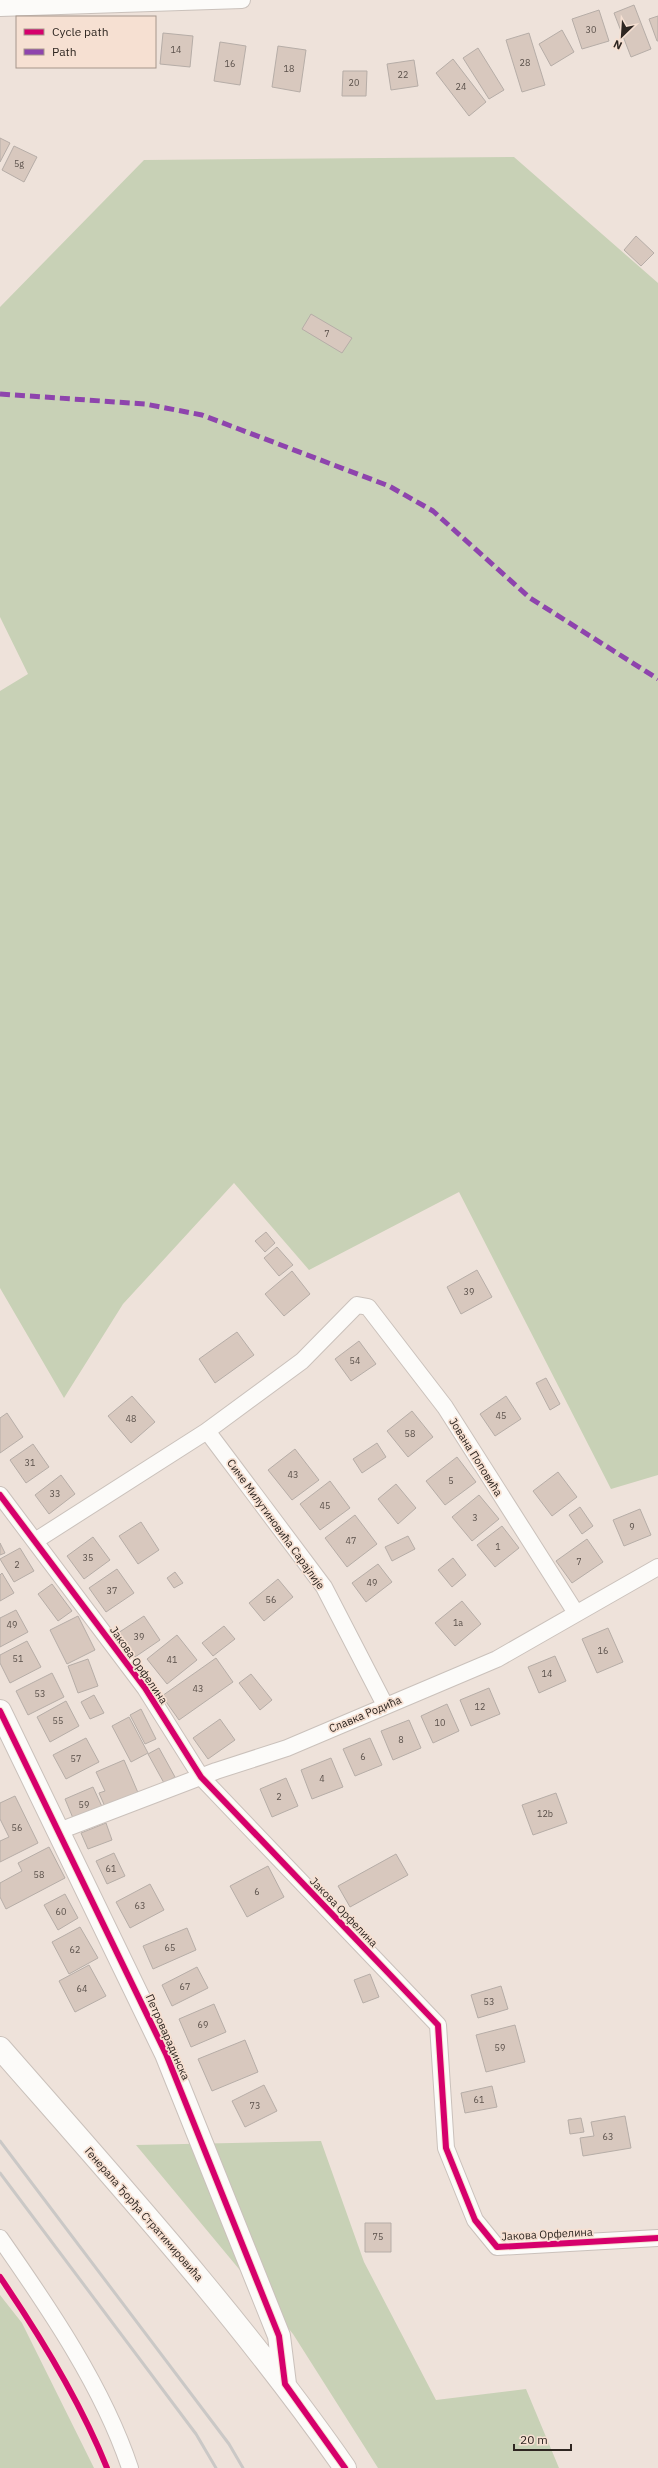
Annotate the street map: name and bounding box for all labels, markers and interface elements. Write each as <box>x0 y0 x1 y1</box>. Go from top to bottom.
legend <box>16 16 156 68</box>
north arrow <box>602 16 642 56</box>
text: Cycle path <box>52 24 109 39</box>
house number: 30 <box>586 24 596 35</box>
text: N <box>611 37 624 53</box>
text: Path <box>52 44 77 59</box>
house number: 14 <box>171 44 181 55</box>
house number: 28 <box>520 57 530 68</box>
house number: 16 <box>225 58 235 69</box>
house number: 18 <box>284 63 294 74</box>
house number: 22 <box>398 69 408 80</box>
house number: 20 <box>349 77 359 88</box>
house number: 24 <box>456 81 466 92</box>
house number: 5g <box>14 158 24 169</box>
house number: 7 <box>324 328 330 339</box>
house number: 39 <box>464 1286 474 1297</box>
house number: 54 <box>350 1355 360 1366</box>
house number: 45 <box>496 1410 506 1421</box>
house number: 48 <box>126 1413 136 1424</box>
street label: Јована Поповића <box>446 1415 506 1499</box>
house number: 58 <box>405 1428 415 1439</box>
street label: Симе Милутиновића Сарајлије <box>224 1456 328 1592</box>
house number: 31 <box>25 1457 35 1468</box>
house number: 43 <box>288 1469 298 1480</box>
house number: 5 <box>448 1475 454 1486</box>
house number: 33 <box>50 1488 60 1499</box>
house number: 45 <box>320 1500 330 1511</box>
house number: 3 <box>472 1512 478 1523</box>
house number: 9 <box>629 1521 635 1532</box>
house number: 47 <box>346 1535 356 1546</box>
house number: 1 <box>495 1541 501 1552</box>
house number: 35 <box>83 1552 93 1563</box>
house number: 7 <box>576 1556 582 1567</box>
house number: 2 <box>14 1559 20 1570</box>
house number: 49 <box>367 1577 377 1588</box>
house number: 37 <box>107 1585 117 1596</box>
house number: 56 <box>266 1594 276 1605</box>
house number: 1a <box>453 1617 463 1628</box>
house number: 49 <box>7 1619 17 1630</box>
street label: Јакова Орфелина <box>107 1623 171 1707</box>
house number: 39 <box>134 1631 144 1642</box>
house number: 16 <box>598 1645 608 1656</box>
house number: 51 <box>13 1653 23 1664</box>
house number: 41 <box>167 1654 177 1665</box>
house number: 14 <box>542 1668 552 1679</box>
house number: 43 <box>193 1683 203 1694</box>
house number: 53 <box>35 1688 45 1699</box>
street label: Славка Родића <box>327 1692 403 1736</box>
house number: 12 <box>475 1701 485 1712</box>
house number: 55 <box>53 1715 63 1726</box>
house number: 10 <box>435 1717 445 1728</box>
house number: 8 <box>398 1734 404 1745</box>
house number: 6 <box>360 1751 366 1762</box>
house number: 57 <box>71 1753 81 1764</box>
house number: 4 <box>319 1773 325 1784</box>
house number: 2 <box>276 1791 282 1802</box>
house number: 59 <box>79 1799 89 1810</box>
house number: 12b <box>537 1808 553 1819</box>
house number: 56 <box>12 1822 22 1833</box>
house number: 61 <box>106 1863 116 1874</box>
house number: 58 <box>34 1869 44 1880</box>
street label: Јакова Орфелина <box>307 1874 381 1950</box>
house number: 6 <box>254 1886 260 1897</box>
house number: 63 <box>135 1900 145 1911</box>
house number: 60 <box>56 1906 66 1917</box>
house number: 65 <box>165 1942 175 1953</box>
house number: 62 <box>70 1944 80 1955</box>
house number: 67 <box>180 1981 190 1992</box>
house number: 64 <box>77 1983 87 1994</box>
street label: Петроварадинска <box>143 1992 193 2082</box>
house number: 53 <box>484 1996 494 2007</box>
house number: 69 <box>198 2019 208 2030</box>
house number: 59 <box>495 2042 505 2053</box>
house number: 61 <box>474 2094 484 2105</box>
house number: 73 <box>250 2100 260 2111</box>
house number: 63 <box>603 2131 613 2142</box>
street label: Генерала Ђорђа Стратимировића <box>82 2144 206 2284</box>
street label: Јакова Орфелина <box>501 2225 593 2243</box>
house number: 75 <box>373 2231 383 2242</box>
scale bar <box>514 2426 571 2452</box>
text: 20 m <box>520 2432 548 2447</box>

